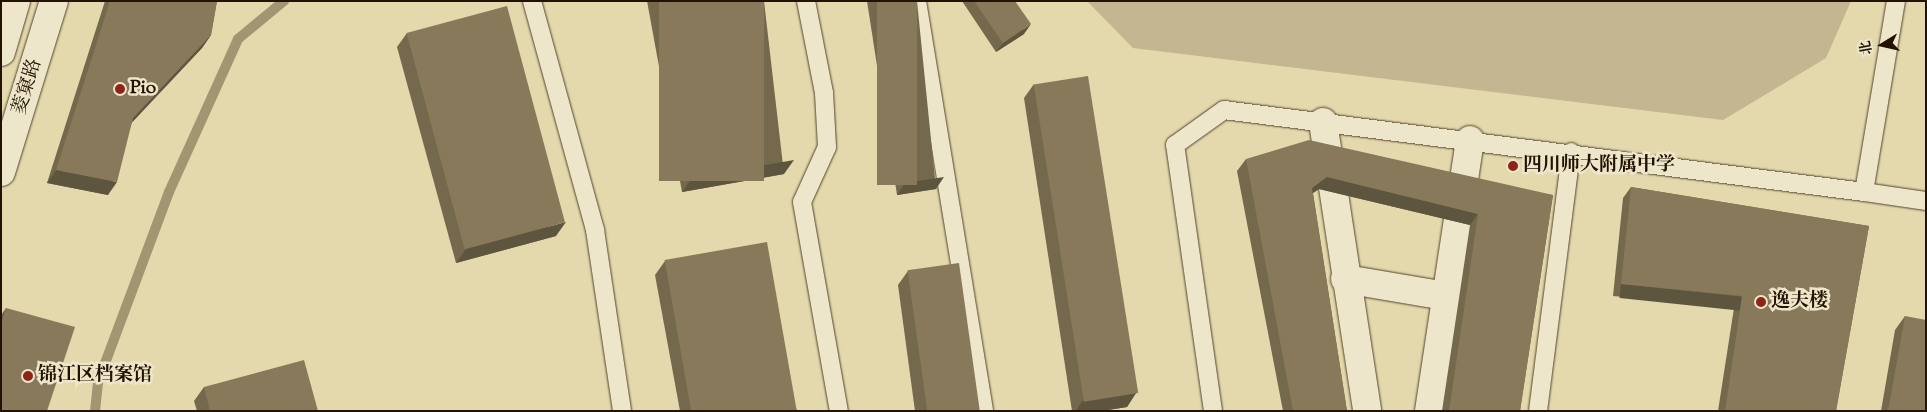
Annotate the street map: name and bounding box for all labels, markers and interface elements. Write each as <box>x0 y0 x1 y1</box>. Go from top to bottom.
north arrow <box>1857 20 1907 70</box>
text: 北 <box>1856 39 1878 56</box>
street label: 菱窠路 <box>9 56 47 118</box>
place label: Pio <box>130 78 156 100</box>
marker: Pio <box>114 83 126 95</box>
place label: 四川师大附属中学 <box>1523 155 1675 177</box>
marker: 四川师大附属中学 <box>1507 160 1519 172</box>
place label: 逸夫楼 <box>1771 291 1828 313</box>
marker: 逸夫楼 <box>1755 296 1767 308</box>
place label: 锦江区档案馆 <box>38 365 152 387</box>
marker: 锦江区档案馆 <box>22 370 34 382</box>

